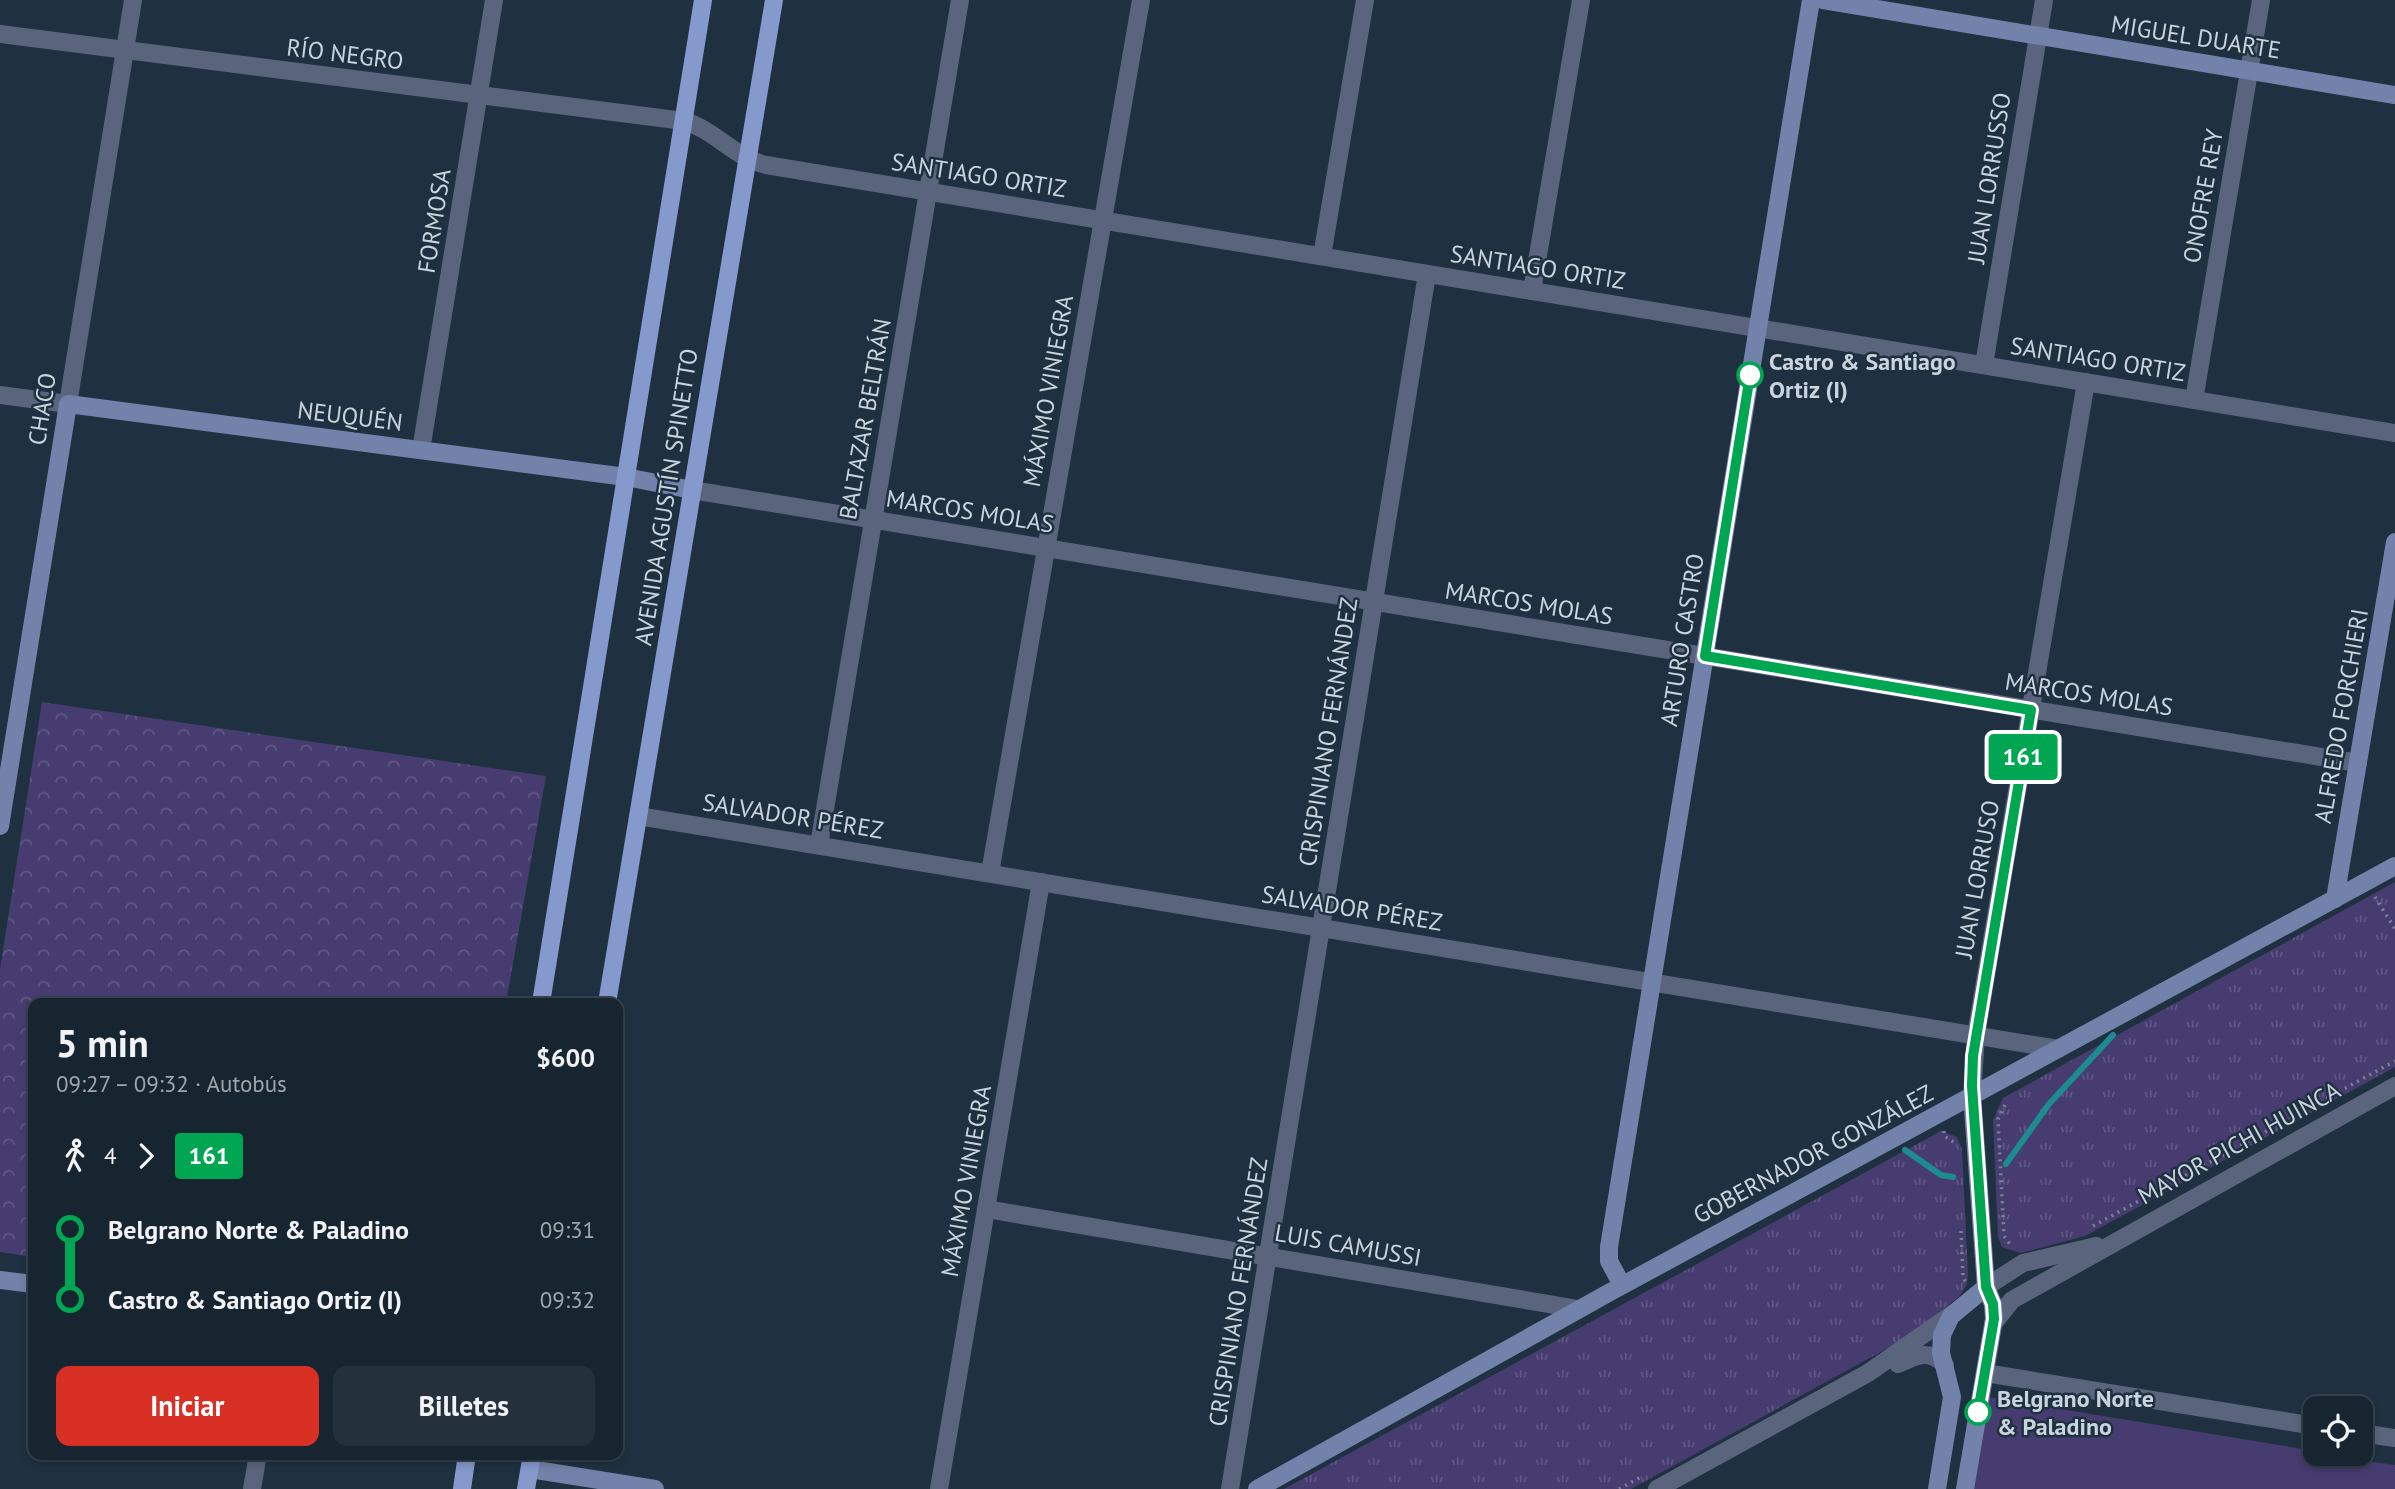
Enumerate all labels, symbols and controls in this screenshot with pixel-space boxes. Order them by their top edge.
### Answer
street label: MIGUEL DUARTE [2109,8,2283,66]
street label: RÍO NEGRO [285,31,405,77]
street label: JUAN LORRUSSO [1960,90,2018,267]
street label: ONOFRE REY [2176,126,2230,265]
street label: SANTIAGO ORTIZ [889,146,1069,204]
street label: FORMOSA [410,167,458,275]
street label: SANTIAGO ORTIZ [1448,238,1628,296]
street label: MÁXIMO VINIEGRA [1016,293,1080,489]
street label: BALTAZAR BELTRÁN [832,316,898,522]
street label: SANTIAGO ORTIZ [2008,330,2188,388]
street label: AVENIDA AGUSTÍN SPINETTO [627,346,705,648]
place label: Castro & Santiago Ortiz (I) [1769,346,1956,405]
marker: Castro & Santiago Ortiz (I) [1737,362,1763,388]
street label: CHACO [21,371,63,447]
street label: NEUQUÉN [296,394,404,438]
street label: MARCOS MOLAS [884,482,1056,540]
street label: ARTURO CASTRO [1653,551,1711,729]
street label: MARCOS MOLAS [1443,574,1615,632]
street label: CRISPINIANO FERNÁNDEZ [1291,595,1365,869]
street label: ALFREDO FORCHIERI [2307,606,2375,826]
street label: MARCOS MOLAS [2003,665,2175,723]
line badge: 161 [1983,734,2063,780]
text: 161 [2003,741,2043,772]
street label: SALVADOR PÉREZ [700,786,886,846]
street label: JUAN LORRUSO [1948,798,2006,961]
street label: SALVADOR PÉREZ [1259,878,1445,938]
text: 5 min [56,1018,149,1067]
text: $600 [536,1041,595,1074]
text: 09:27 – 09:32 · Autobús [56,1069,287,1098]
street label: MAYOR PICHI HUINCA [2132,1075,2346,1211]
street label: GOBERNADOR GONZÁLEZ [1688,1078,1938,1230]
street label: MÁXIMO VINIEGRA [934,1083,998,1279]
icon: walk [56,1137,94,1175]
icon: forward [127,1137,165,1175]
text: 161 [189,1140,229,1171]
text: 4 [104,1141,117,1170]
street label: CRISPINIANO FERNÁNDEZ [1201,1155,1275,1429]
text: Belgrano Norte & Paladino [108,1213,409,1246]
text: 09:31 [540,1215,595,1244]
street label: LUIS CAMUSSI [1272,1217,1424,1273]
text: Castro & Santiago Ortiz (I) [108,1283,402,1316]
text: 09:32 [540,1285,595,1314]
button: Iniciar [56,1366,319,1446]
button: Billetes [333,1366,595,1446]
place label: Belgrano Norte & Paladino [1997,1383,2154,1442]
map controls [2303,1396,2373,1466]
button: locate [2303,1396,2373,1466]
marker: Belgrano Norte & Paladino [1965,1399,1991,1425]

